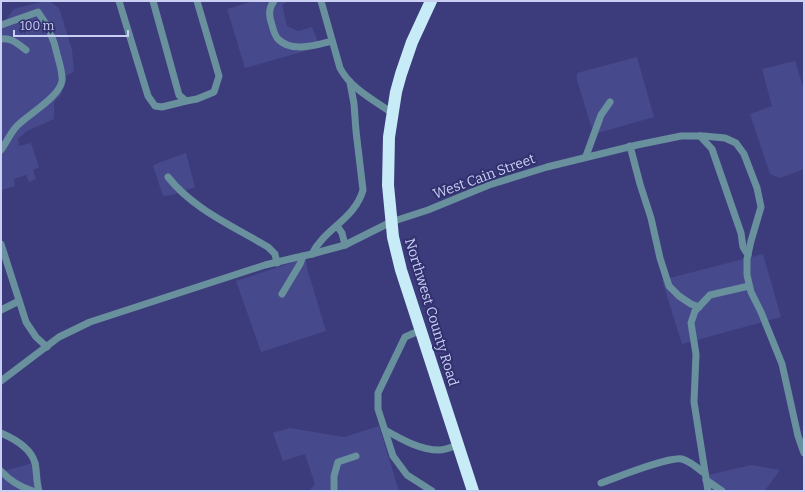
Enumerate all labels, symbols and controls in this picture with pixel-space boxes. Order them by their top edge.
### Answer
scale bar [14,12,128,38]
text: 100 m [20,19,55,33]
street label: West Cain Street [431,150,537,203]
street label: Northwest County Road [401,236,462,388]

